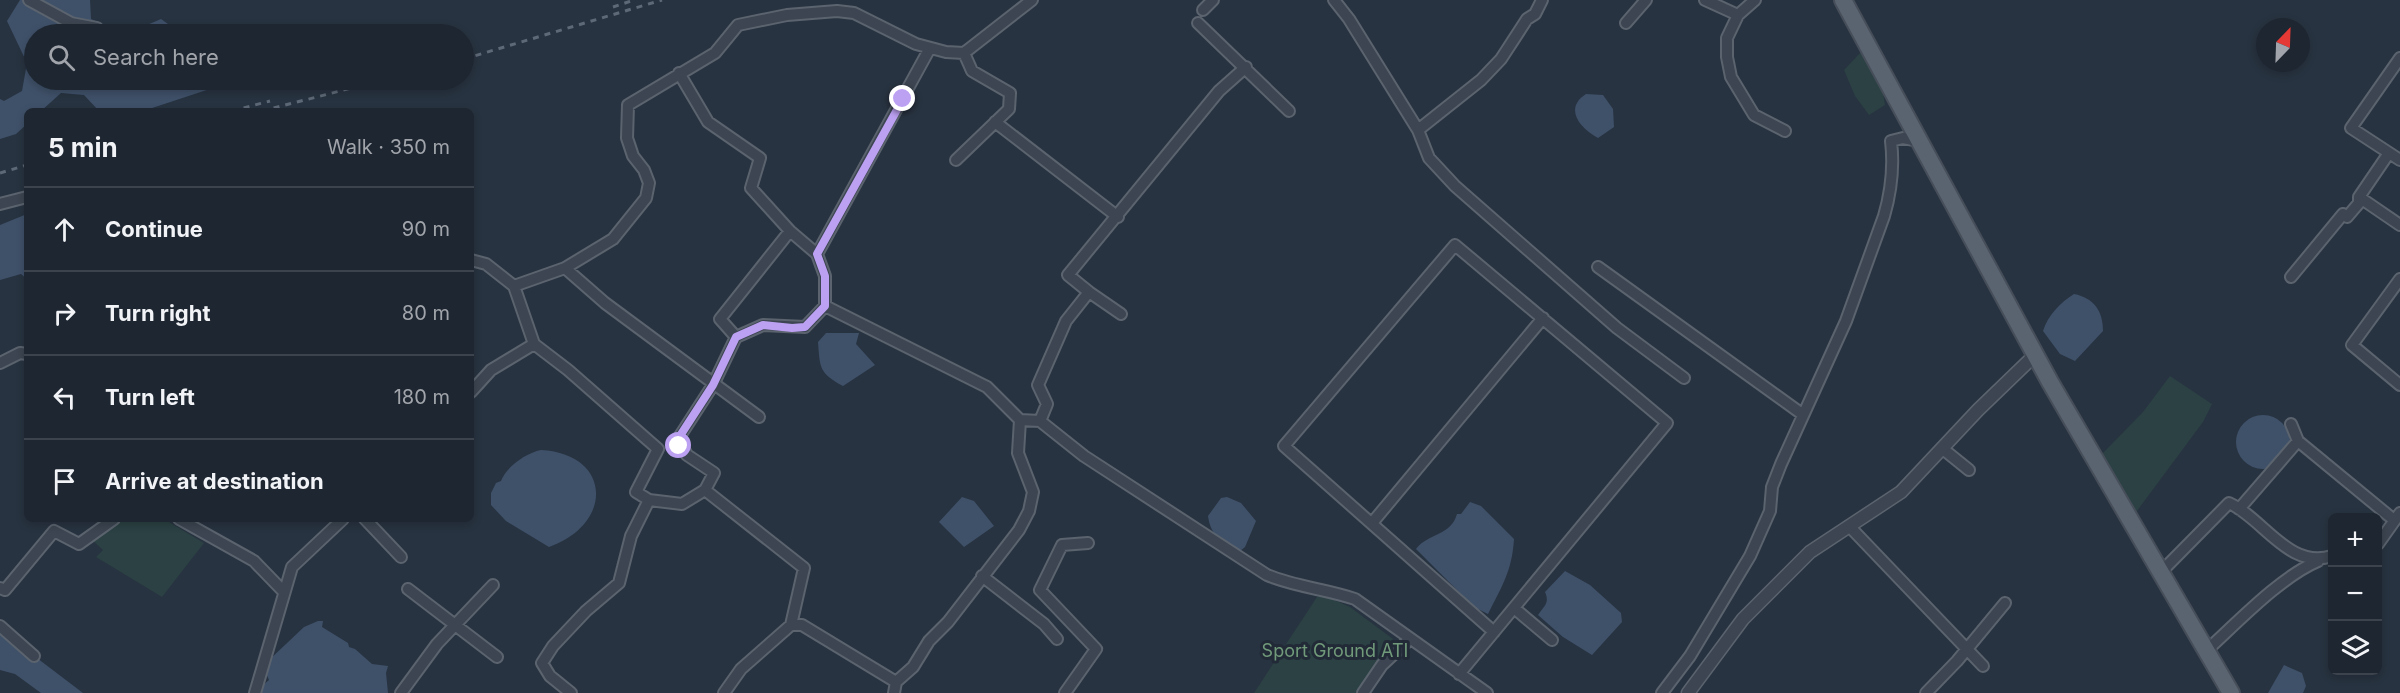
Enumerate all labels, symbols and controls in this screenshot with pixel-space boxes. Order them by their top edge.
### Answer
north arrow [2256,18,2310,72]
search box [24,24,474,90]
icon: search [45,41,78,74]
text: Search here [93,44,219,70]
route end [889,85,915,111]
text: 5 min [48,132,118,163]
text: Walk · 350 m [327,135,450,159]
icon: ahead [48,213,81,246]
text: Continue [105,216,203,242]
text: 90 m [402,217,450,241]
icon: right [48,297,81,330]
text: Turn right [105,300,211,326]
text: 80 m [402,301,450,325]
icon: left [48,381,81,414]
text: Turn left [105,384,195,410]
text: 180 m [394,385,450,409]
route start [665,432,691,458]
icon: arrive [48,465,81,498]
text: Arrive at destination [105,468,324,494]
map controls [2328,513,2382,675]
button: + [2328,513,2382,567]
button: − [2328,567,2382,621]
button: layers [2328,621,2382,675]
park label: Sport Ground ATI [1262,640,1408,661]

